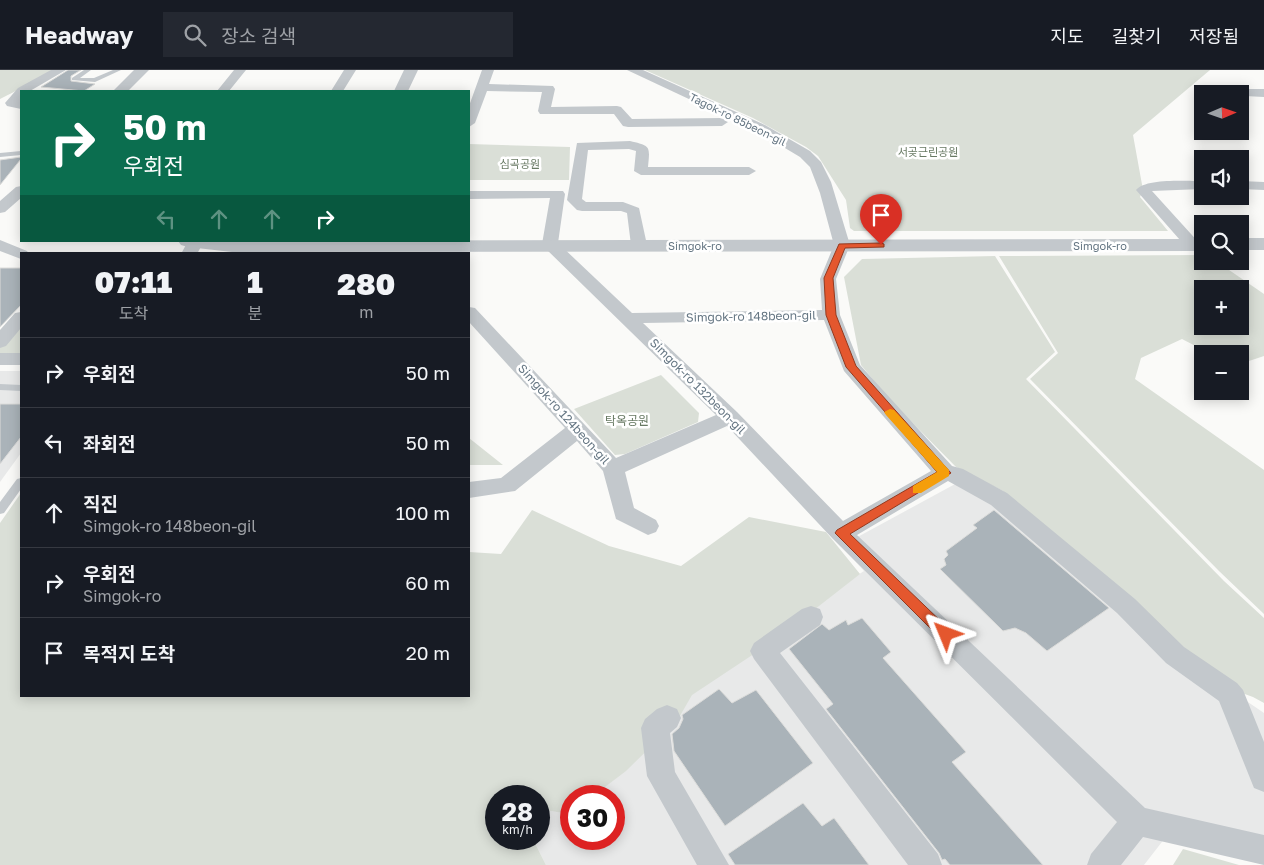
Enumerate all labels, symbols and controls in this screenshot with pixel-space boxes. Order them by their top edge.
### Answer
search box [163,12,513,57]
text: Headway [25,20,133,49]
icon: search [181,21,209,49]
text: 장소 검색 [221,24,296,47]
text: 지도 [1051,25,1084,47]
text: 길찾기 [1112,25,1161,47]
text: 저장됨 [1189,25,1239,47]
north arrow [1194,85,1249,140]
map controls [1194,85,1249,400]
street label: Tagok-ro 85beon-gil [688,90,789,148]
text: 50 m [123,106,206,148]
icon: right [40,110,105,175]
park label: 서곶근린공원 [898,145,958,158]
button: sound [1194,150,1249,205]
text: 우회전 [123,152,184,179]
park label: 심곡공원 [500,157,540,170]
pin [860,194,902,245]
icon: arrive [867,201,895,229]
icon: left [152,205,180,233]
icon: ahead [205,205,233,233]
icon: ahead [258,205,286,233]
icon: right [311,205,339,233]
button: search [1194,215,1249,270]
street label: Simgok-ro [668,239,722,252]
street label: Simgok-ro [1073,239,1127,252]
text: 07:11 [95,264,172,300]
text: 1 [247,264,263,300]
text: 280 [337,266,395,302]
button: + [1194,280,1249,335]
text: m [359,302,373,322]
text: 도착 [119,303,148,323]
text: 분 [247,303,262,323]
street label: Simgok-ro 148beon-gil [686,307,816,325]
street label: Simgok-ro 132beon-gil [647,335,749,437]
button: − [1194,345,1249,400]
icon: right [40,359,68,387]
text: 50 m [406,361,450,384]
street label: Simgok-ro 124beon-gil [515,361,613,467]
text: 우회전 [83,362,135,385]
park label: 탁옥공원 [605,413,649,428]
icon: left [40,429,68,457]
text: 50 m [406,431,450,454]
text: 좌회전 [83,432,135,455]
text: 직진 [83,492,118,515]
icon: ahead [40,499,68,527]
text: 100 m [396,501,450,524]
text: Simgok-ro 148beon-gil [83,516,256,536]
text: 우회전 [83,562,135,585]
icon: right [40,569,68,597]
text: 60 m [405,571,450,594]
text: Simgok-ro [83,586,161,606]
position arrow [919,607,971,659]
icon: arrive [40,639,68,667]
text: 20 m [406,641,450,664]
text: 목적지 도착 [83,642,175,665]
speed limit sign: 30 [560,785,625,850]
text: 28 [502,796,533,827]
text: km/h [502,822,533,837]

